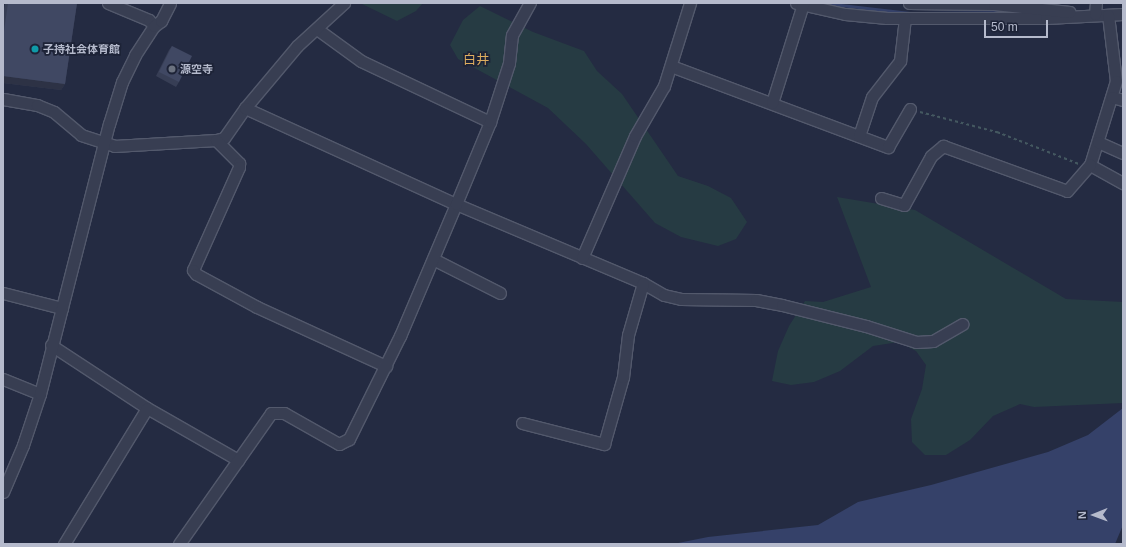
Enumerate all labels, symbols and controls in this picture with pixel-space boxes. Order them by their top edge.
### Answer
scale bar [986,12,1050,38]
text: 50 m [991,20,1018,34]
place label: 子持社会体育館 [43,42,120,56]
marker: 子持社会体育館 [30,44,40,54]
district label: 白井 [463,52,489,68]
place label: 源空寺 [180,62,213,76]
marker: 源空寺 [167,64,177,74]
north arrow [1074,495,1114,535]
text: N [1076,511,1088,519]

